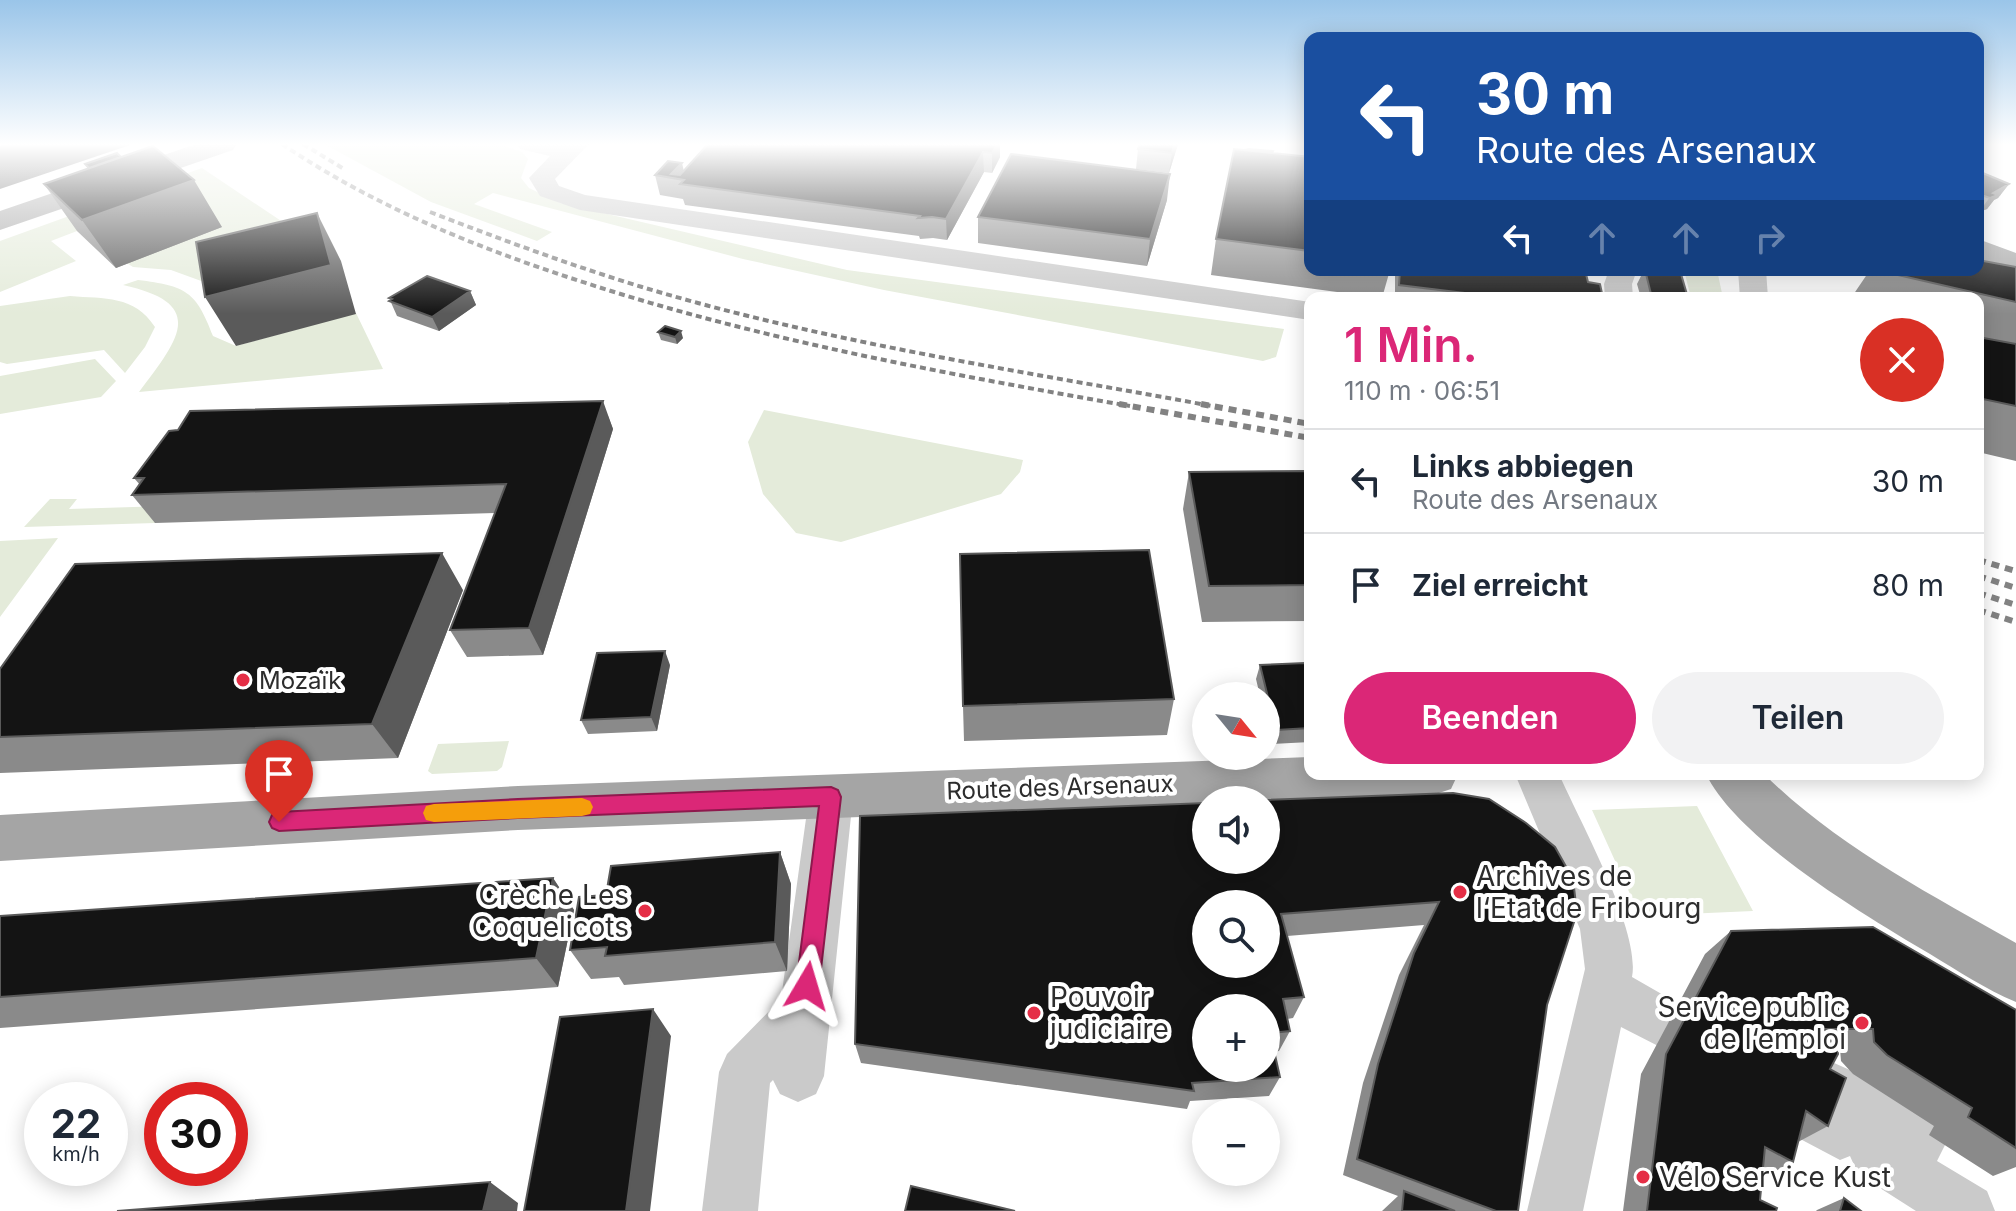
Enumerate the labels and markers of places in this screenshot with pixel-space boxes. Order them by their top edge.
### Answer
place label: Mozaïk [259,666,341,695]
marker: Mozaïk [234,671,252,689]
pin [245,740,313,822]
place label: Archives de l‘Etat de Fribourg [1476,859,1702,925]
place label: Crèche Les Coquelicots [472,878,629,944]
marker: Archives de l‘Etat de Fribourg [1451,883,1469,901]
marker: Crèche Les Coquelicots [636,902,654,920]
place label: Pouvoir judiciaire [1049,980,1169,1046]
place label: Service public de l‘emploi [1658,990,1846,1056]
marker: Pouvoir judiciaire [1025,1004,1043,1022]
marker: Service public de l‘emploi [1853,1014,1871,1032]
place label: Vélo Service Kust [1659,1160,1891,1194]
marker: Vélo Service Kust [1634,1168,1652,1186]

